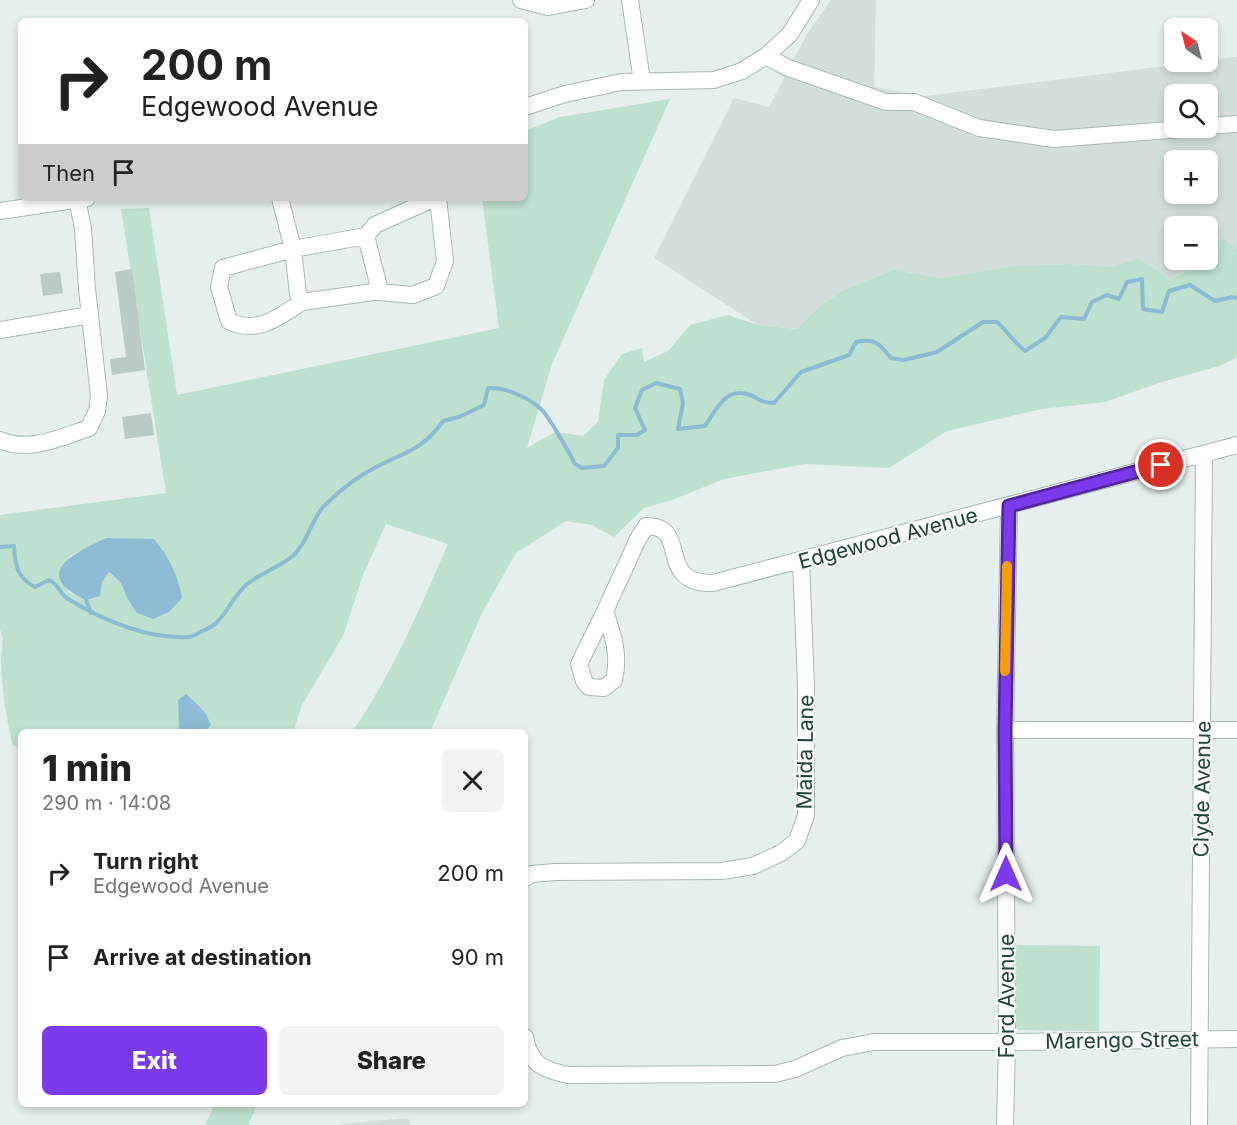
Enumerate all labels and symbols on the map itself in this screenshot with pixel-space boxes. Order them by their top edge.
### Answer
north arrow [1164,18,1218,72]
pin [1135,439,1186,490]
street label: Edgewood Avenue [796,502,980,574]
street label: Maida Lane [792,694,818,810]
street label: Clyde Avenue [1188,720,1216,858]
position arrow [974,842,1038,906]
street label: Ford Avenue [994,934,1019,1058]
street label: Marengo Street [1045,1026,1199,1054]

